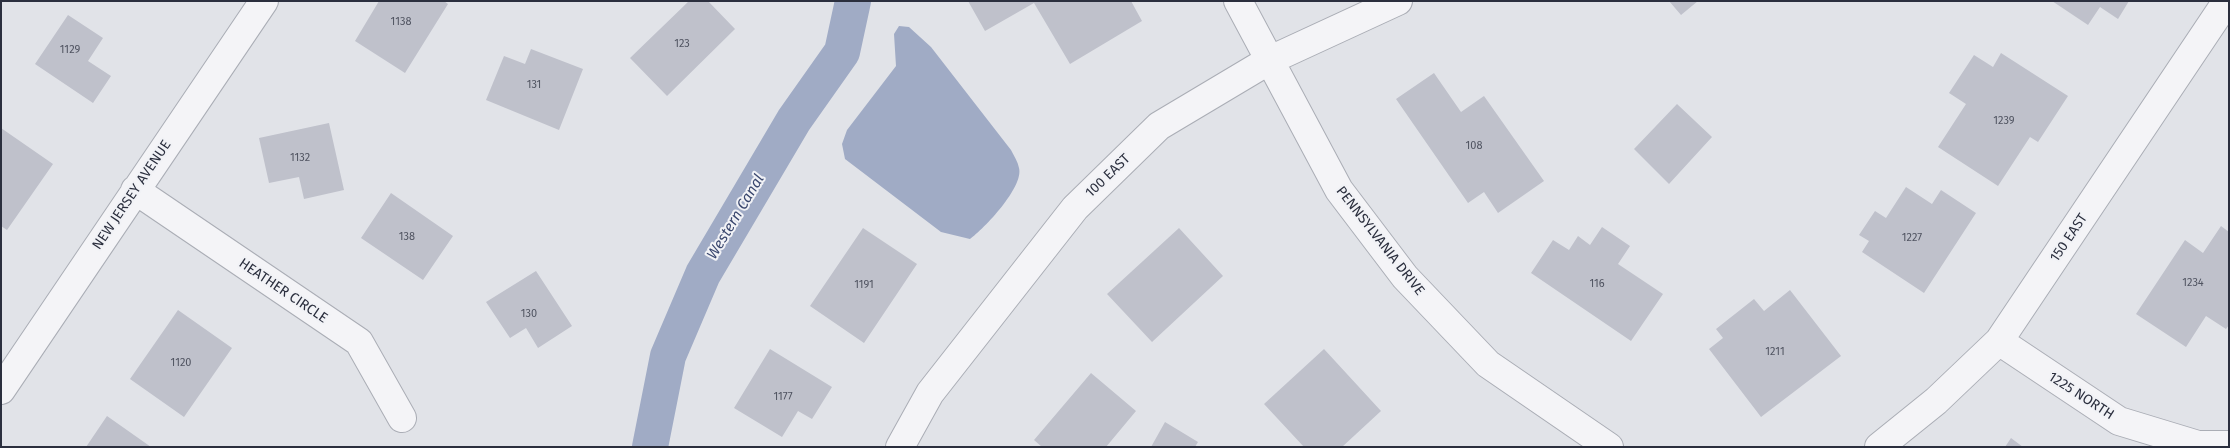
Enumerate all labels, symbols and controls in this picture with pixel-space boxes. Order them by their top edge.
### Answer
house number: 1138 [391,15,411,29]
house number: 123 [674,37,690,51]
house number: 1129 [60,43,80,57]
house number: 131 [527,78,541,92]
house number: 1239 [1993,114,2015,128]
street label: NEW JERSEY AVENUE [89,137,175,253]
house number: 108 [1466,139,1482,153]
house number: 1132 [290,151,310,165]
street label: 100 EAST [1082,151,1134,201]
water label: Western Canal [704,171,768,263]
street label: PENNSYLVANIA DRIVE [1332,183,1428,299]
street label: 150 EAST [2047,211,2091,265]
house number: 138 [399,230,415,244]
house number: 1227 [1902,231,1922,245]
street label: HEATHER CIRCLE [235,255,331,327]
house number: 1234 [2182,276,2204,290]
house number: 116 [1589,277,1605,291]
house number: 1191 [854,278,874,292]
house number: 130 [521,307,537,321]
house number: 1211 [1765,345,1785,359]
house number: 1120 [171,356,191,370]
street label: 1225 NORTH [2045,369,2117,423]
house number: 1177 [773,390,793,404]

